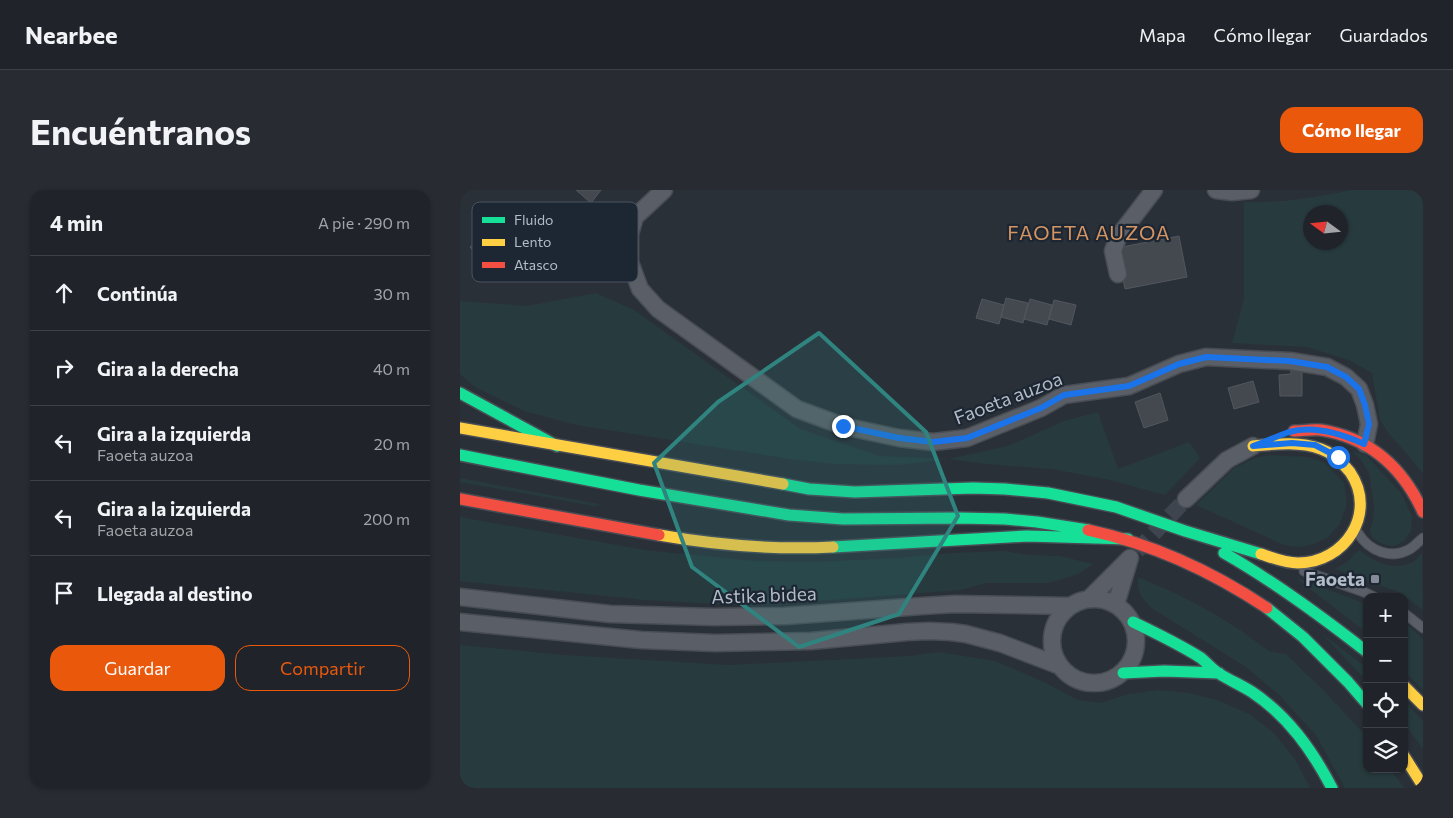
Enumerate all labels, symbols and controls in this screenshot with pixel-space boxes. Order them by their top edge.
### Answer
text: Nearbee [25,20,118,49]
text: Mapa [1139,24,1186,46]
text: Cómo llegar [1214,24,1311,46]
text: Guardados [1339,24,1428,46]
button: Cómo llegar [1280,107,1423,153]
text: Encuéntranos [30,109,251,152]
legend [472,202,638,282]
north arrow [1303,205,1348,250]
text: 4 min [50,210,103,235]
text: Fluido [514,211,553,228]
text: A pie · 290 m [318,213,410,232]
district label: FAOETA AUZOA [1007,220,1171,244]
text: Lento [514,233,551,250]
text: Atasco [514,256,558,273]
icon: ahead [50,279,78,307]
text: Continúa [97,282,178,305]
text: 30 m [373,284,410,303]
icon: right [50,354,78,382]
text: Gira a la derecha [97,357,239,380]
text: 40 m [373,359,410,378]
street label: Faoeta auzoa [950,366,1065,429]
route end [832,415,855,438]
text: Gira a la izquierda [97,422,251,445]
icon: left [50,429,78,457]
text: 20 m [374,434,410,453]
text: Faoeta auzoa [97,445,193,464]
route start [1327,446,1350,469]
text: Gira a la izquierda [97,497,251,520]
icon: left [50,504,78,532]
text: 200 m [363,509,410,528]
text: Faoeta auzoa [97,520,193,539]
place label: Faoeta [1305,567,1365,590]
marker: Faoeta [1369,573,1381,585]
icon: arrive [50,579,78,607]
street label: Astika bidea [711,581,817,608]
text: Llegada al destino [97,582,253,605]
map controls [1363,593,1408,773]
button: + [1363,593,1408,638]
button: − [1363,638,1408,683]
button: Guardar [50,645,225,691]
button: Compartir [235,645,410,691]
button: locate [1363,683,1408,728]
button: layers [1363,728,1408,773]

